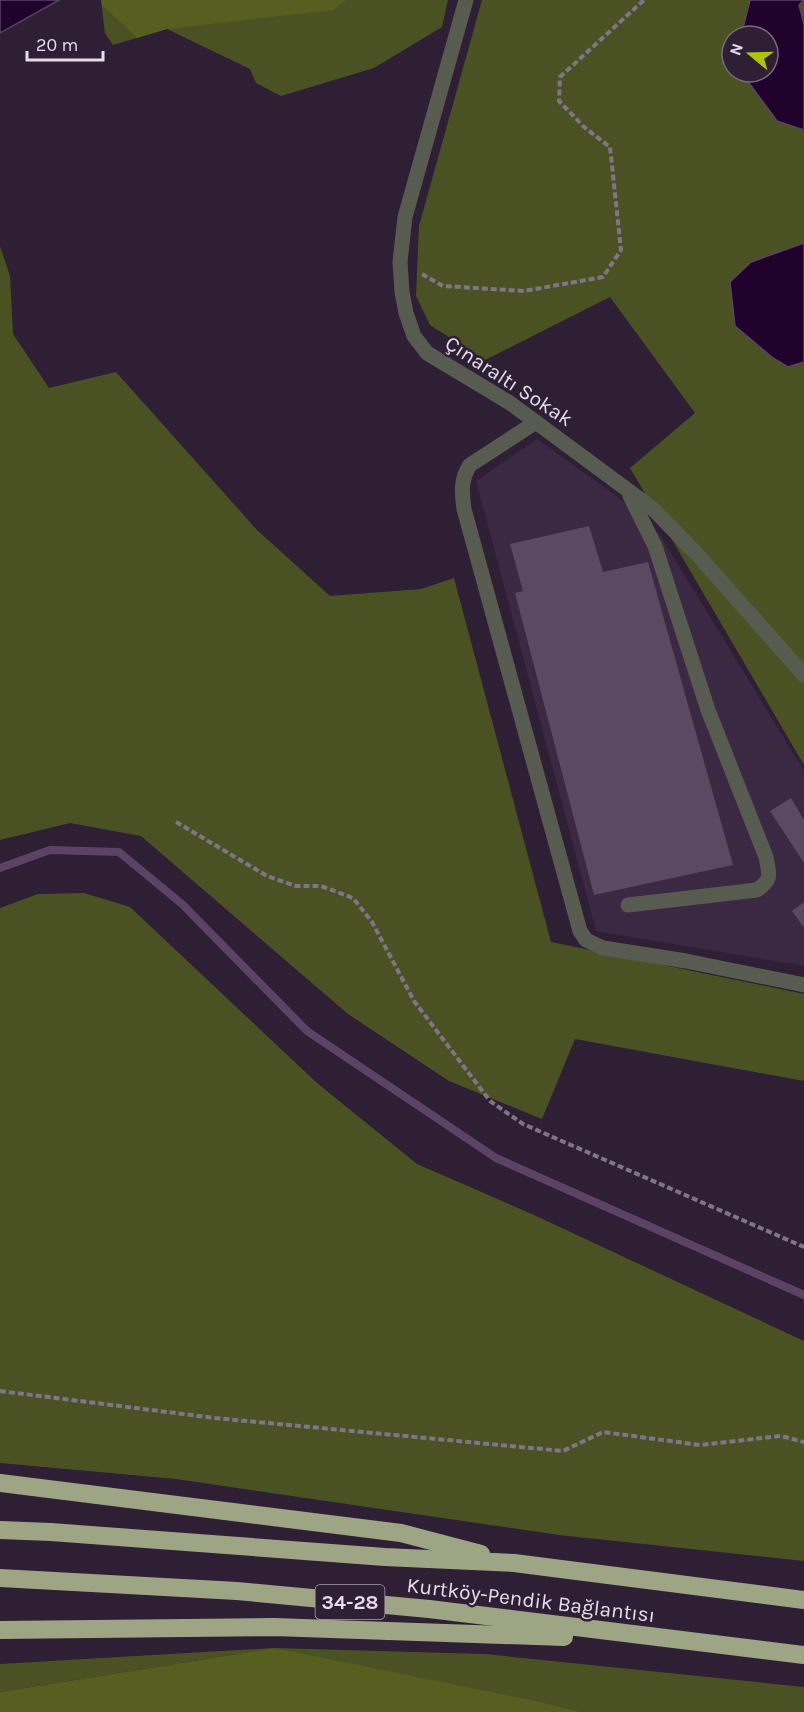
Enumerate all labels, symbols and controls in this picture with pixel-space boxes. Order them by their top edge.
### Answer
scale bar [27,24,104,62]
north arrow [720,24,780,84]
text: 20 m [36,34,78,56]
text: N [725,41,747,58]
street label: Çınaraltı Sokak [441,331,577,431]
street label: Kurtköy-Pendik Bağlantısı [405,1573,657,1627]
road number: 34-28 [316,1585,385,1619]

